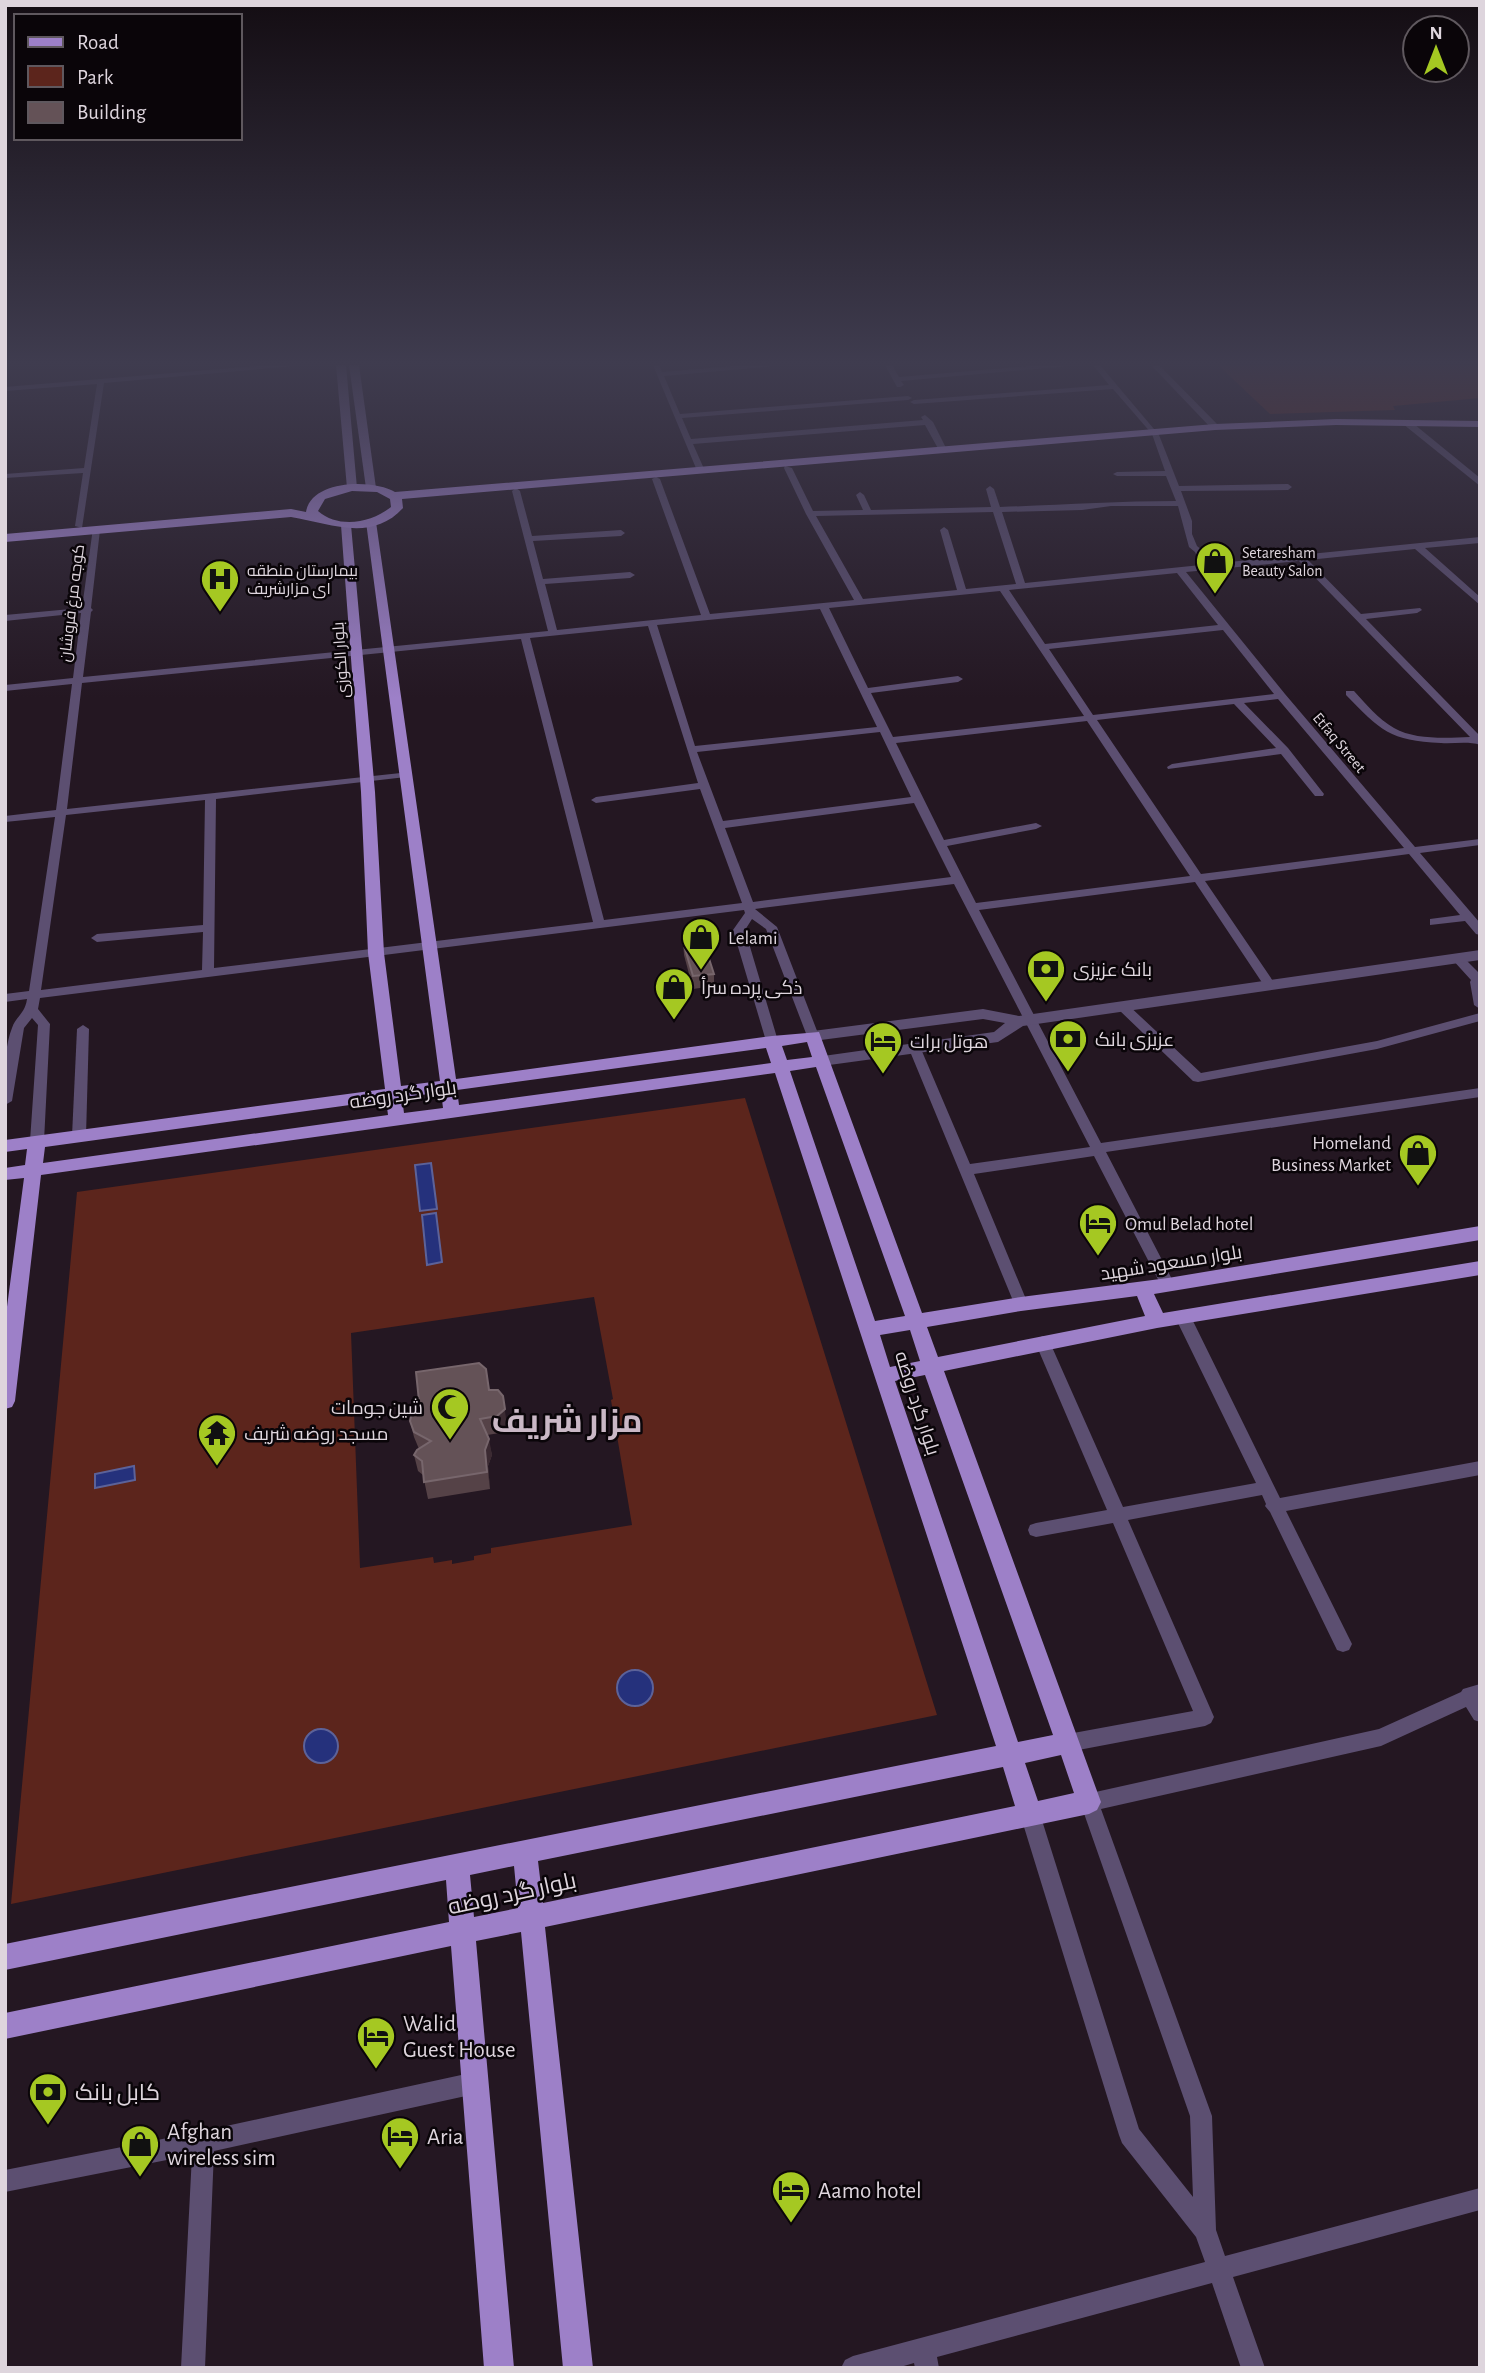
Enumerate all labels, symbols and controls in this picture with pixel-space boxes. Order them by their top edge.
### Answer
legend [14,14,242,140]
north arrow [1401,14,1471,84]
text: N [1429,24,1443,43]
text: Road [77,32,119,53]
text: Park [77,67,114,88]
text: Building [77,102,147,123]
shop icon: Setaresham Beauty Salon [1194,540,1236,595]
street label: كوجه مرغ فروشان [56,543,90,663]
place label: Setaresham Beauty Salon [1242,545,1322,580]
hospital icon: بیمارستان منطقه ای مزارشریف [199,558,241,613]
place label: بیمارستان منطقه ای مزارشریف [247,563,358,599]
street label: بلوار الکوزی [330,621,354,699]
street label: Etfaq Street [1310,710,1369,776]
shop icon: Lelami [680,916,722,971]
place label: Lelami [728,929,777,948]
bank icon: بانک عزیزی [1025,948,1067,1003]
place label: بانک عزیزی [1073,961,1152,981]
shop icon: ذکی پرده سرأ [653,966,695,1021]
place label: ذکی پرده سرأ [701,976,802,1000]
bank icon: عزیزی بانک [1047,1018,1089,1073]
hotel icon: هوتل برات [862,1020,904,1075]
place label: عزیزی بانک [1095,1031,1174,1051]
place label: هوتل برات [910,1033,989,1053]
street label: بلوار گرد روضه [348,1078,458,1113]
shop icon: Homeland Business Market [1397,1132,1439,1187]
place label: Homeland Business Market [1271,1134,1391,1175]
hotel icon: Omul Belad hotel [1077,1202,1119,1257]
place label: Omul Belad hotel [1125,1215,1253,1234]
street label: بلوار مسعود شهید [1099,1242,1244,1285]
street label: بلوار گرد روضه [890,1349,943,1458]
mosque icon: شین جومات [429,1386,471,1441]
place label: شین جومات [331,1398,423,1419]
district label: مزار شريف [492,1404,642,1440]
temple icon: مسجد روضه شریف [196,1412,238,1467]
place label: مسجد روضه شریف [244,1424,389,1445]
street label: بلوار گرد روضه [446,1870,579,1919]
place label: Walid Guest House [403,2013,516,2062]
hotel icon: Walid Guest House [355,2015,397,2070]
bank icon: کابل بانک [27,2071,69,2126]
place label: کابل بانک [75,2082,160,2106]
hotel icon: Aria [379,2115,421,2170]
place label: Afghan wireless sim [167,2121,276,2170]
shop icon: Afghan wireless sim [119,2123,161,2178]
place label: Aria [427,2126,464,2149]
hotel icon: Aamo hotel [770,2169,812,2224]
place label: Aamo hotel [818,2180,922,2203]

